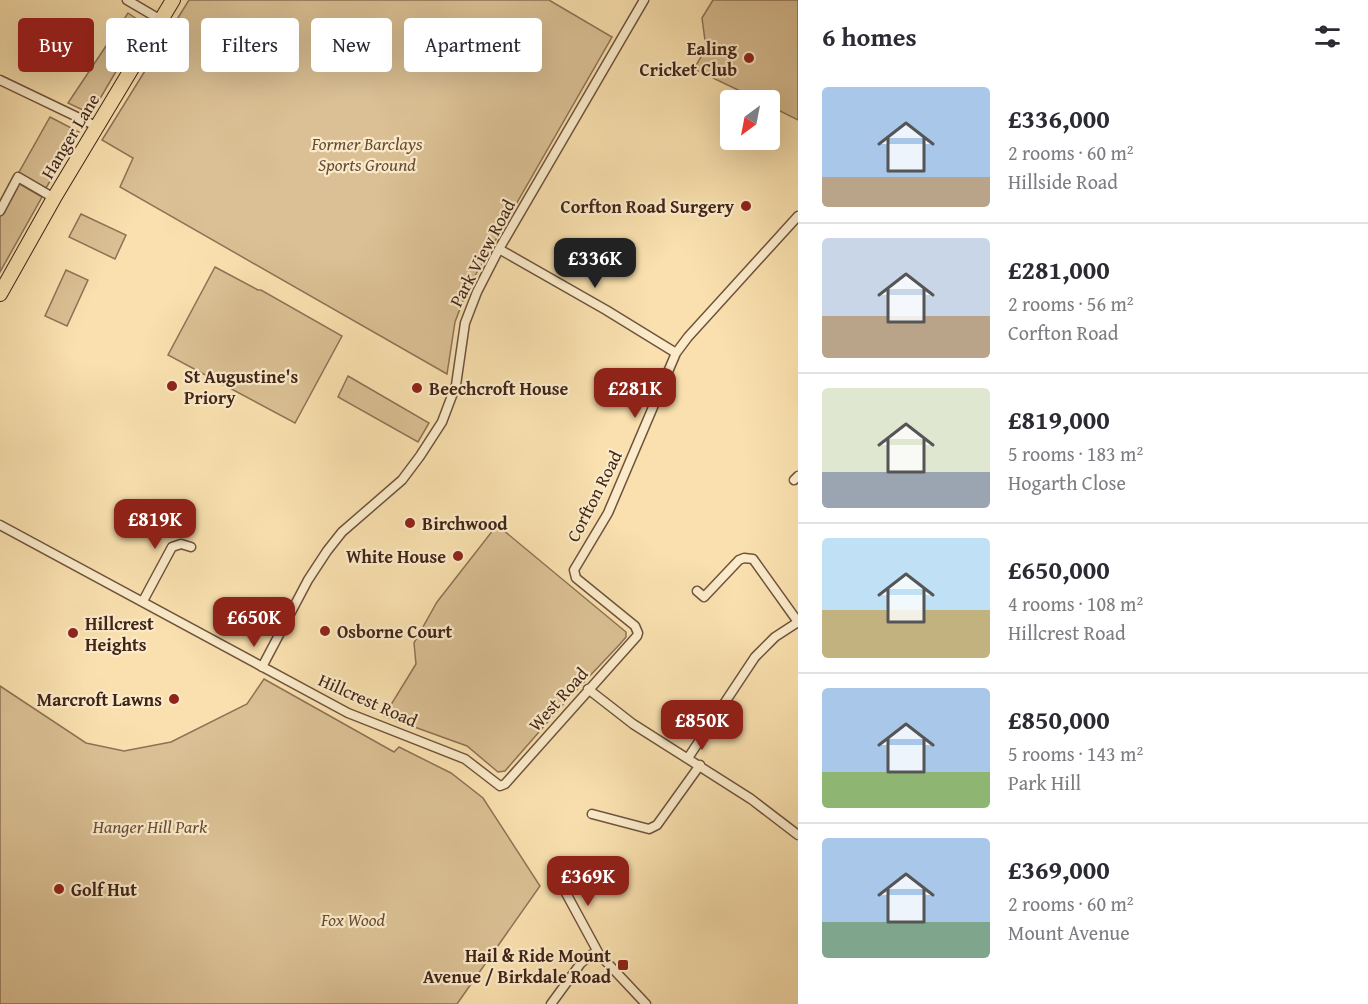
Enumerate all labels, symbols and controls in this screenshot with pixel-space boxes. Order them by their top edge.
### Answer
text: 6 homes [822,17,917,56]
chip: Buy [18,18,94,72]
chip: Rent [106,18,189,72]
chip: Filters [201,18,299,72]
chip: New [311,18,392,72]
chip: Apartment [404,18,542,72]
icon: filters [1311,20,1344,53]
place label: Ealing Cricket Club [640,35,738,83]
marker: Ealing Cricket Club [742,51,756,65]
street label: Hanger Lane [34,88,106,184]
north arrow [720,90,780,150]
map controls [720,90,780,150]
text: £336,000 [1008,99,1110,138]
icon: home [870,111,942,183]
park label: Former Barclays Sports Ground [310,130,423,178]
text: 2 rooms · 60 m² [1008,138,1134,167]
text: Hillside Road [1008,167,1118,196]
place label: Corfton Road Surgery [561,193,735,220]
street label: Park View Road [442,194,522,312]
marker: Corfton Road Surgery [739,199,753,213]
pin: £336K [553,238,637,289]
text: £336K [568,243,622,272]
text: £281,000 [1008,250,1110,289]
icon: home [870,262,942,334]
text: 2 rooms · 56 m² [1008,289,1134,318]
text: Corfton Road [1008,318,1118,347]
place label: St Augustine's Priory [184,363,298,411]
pin: £281K [593,368,677,419]
text: £281K [608,373,662,402]
place label: Beechcroft House [429,375,569,402]
marker: St Augustine's Priory [165,379,179,393]
marker: Beechcroft House [410,381,424,395]
text: £819,000 [1008,400,1110,439]
icon: home [870,412,942,484]
text: 5 rooms · 183 m² [1008,439,1143,468]
street label: Corfton Road [559,445,629,546]
text: Hogarth Close [1008,468,1126,497]
pin: £819K [113,499,197,550]
text: £819K [128,504,182,533]
place label: Birchwood [422,510,508,537]
marker: Birchwood [403,516,417,530]
place label: White House [346,543,446,570]
marker: White House [451,549,465,563]
text: £650,000 [1008,550,1110,589]
icon: home [870,562,942,634]
text: 4 rooms · 108 m² [1008,589,1143,618]
pin: £650K [212,597,296,648]
text: £650K [227,602,281,631]
place label: Hillcrest Heights [85,610,154,658]
place label: Osborne Court [337,618,453,645]
text: Hillcrest Road [1008,618,1126,647]
marker: Osborne Court [318,624,332,638]
marker: Hillcrest Heights [66,626,80,640]
street label: West Road [522,661,594,737]
street label: Hillcrest Road [314,666,422,734]
place label: Marcroft Lawns [37,686,162,713]
marker: Marcroft Lawns [167,692,181,706]
pin: £850K [660,700,744,751]
text: £850,000 [1008,700,1110,739]
text: £850K [675,705,729,734]
icon: home [870,712,942,784]
text: 5 rooms · 143 m² [1008,739,1143,768]
text: Park Hill [1008,768,1081,797]
park label: Hanger Hill Park [92,813,208,840]
text: £369,000 [1008,850,1110,889]
pin: £369K [546,856,630,907]
text: £369K [561,861,615,890]
icon: home [870,862,942,934]
place label: Golf Hut [71,876,137,903]
marker: Golf Hut [52,882,66,896]
text: 2 rooms · 60 m² [1008,889,1134,918]
park label: Fox Wood [320,906,385,933]
text: Mount Avenue [1008,918,1130,947]
place label: Hail & Ride Mount Avenue / Birkdale Road [423,942,612,990]
marker: Hail & Ride Mount Avenue / Birkdale Road [616,958,630,972]

